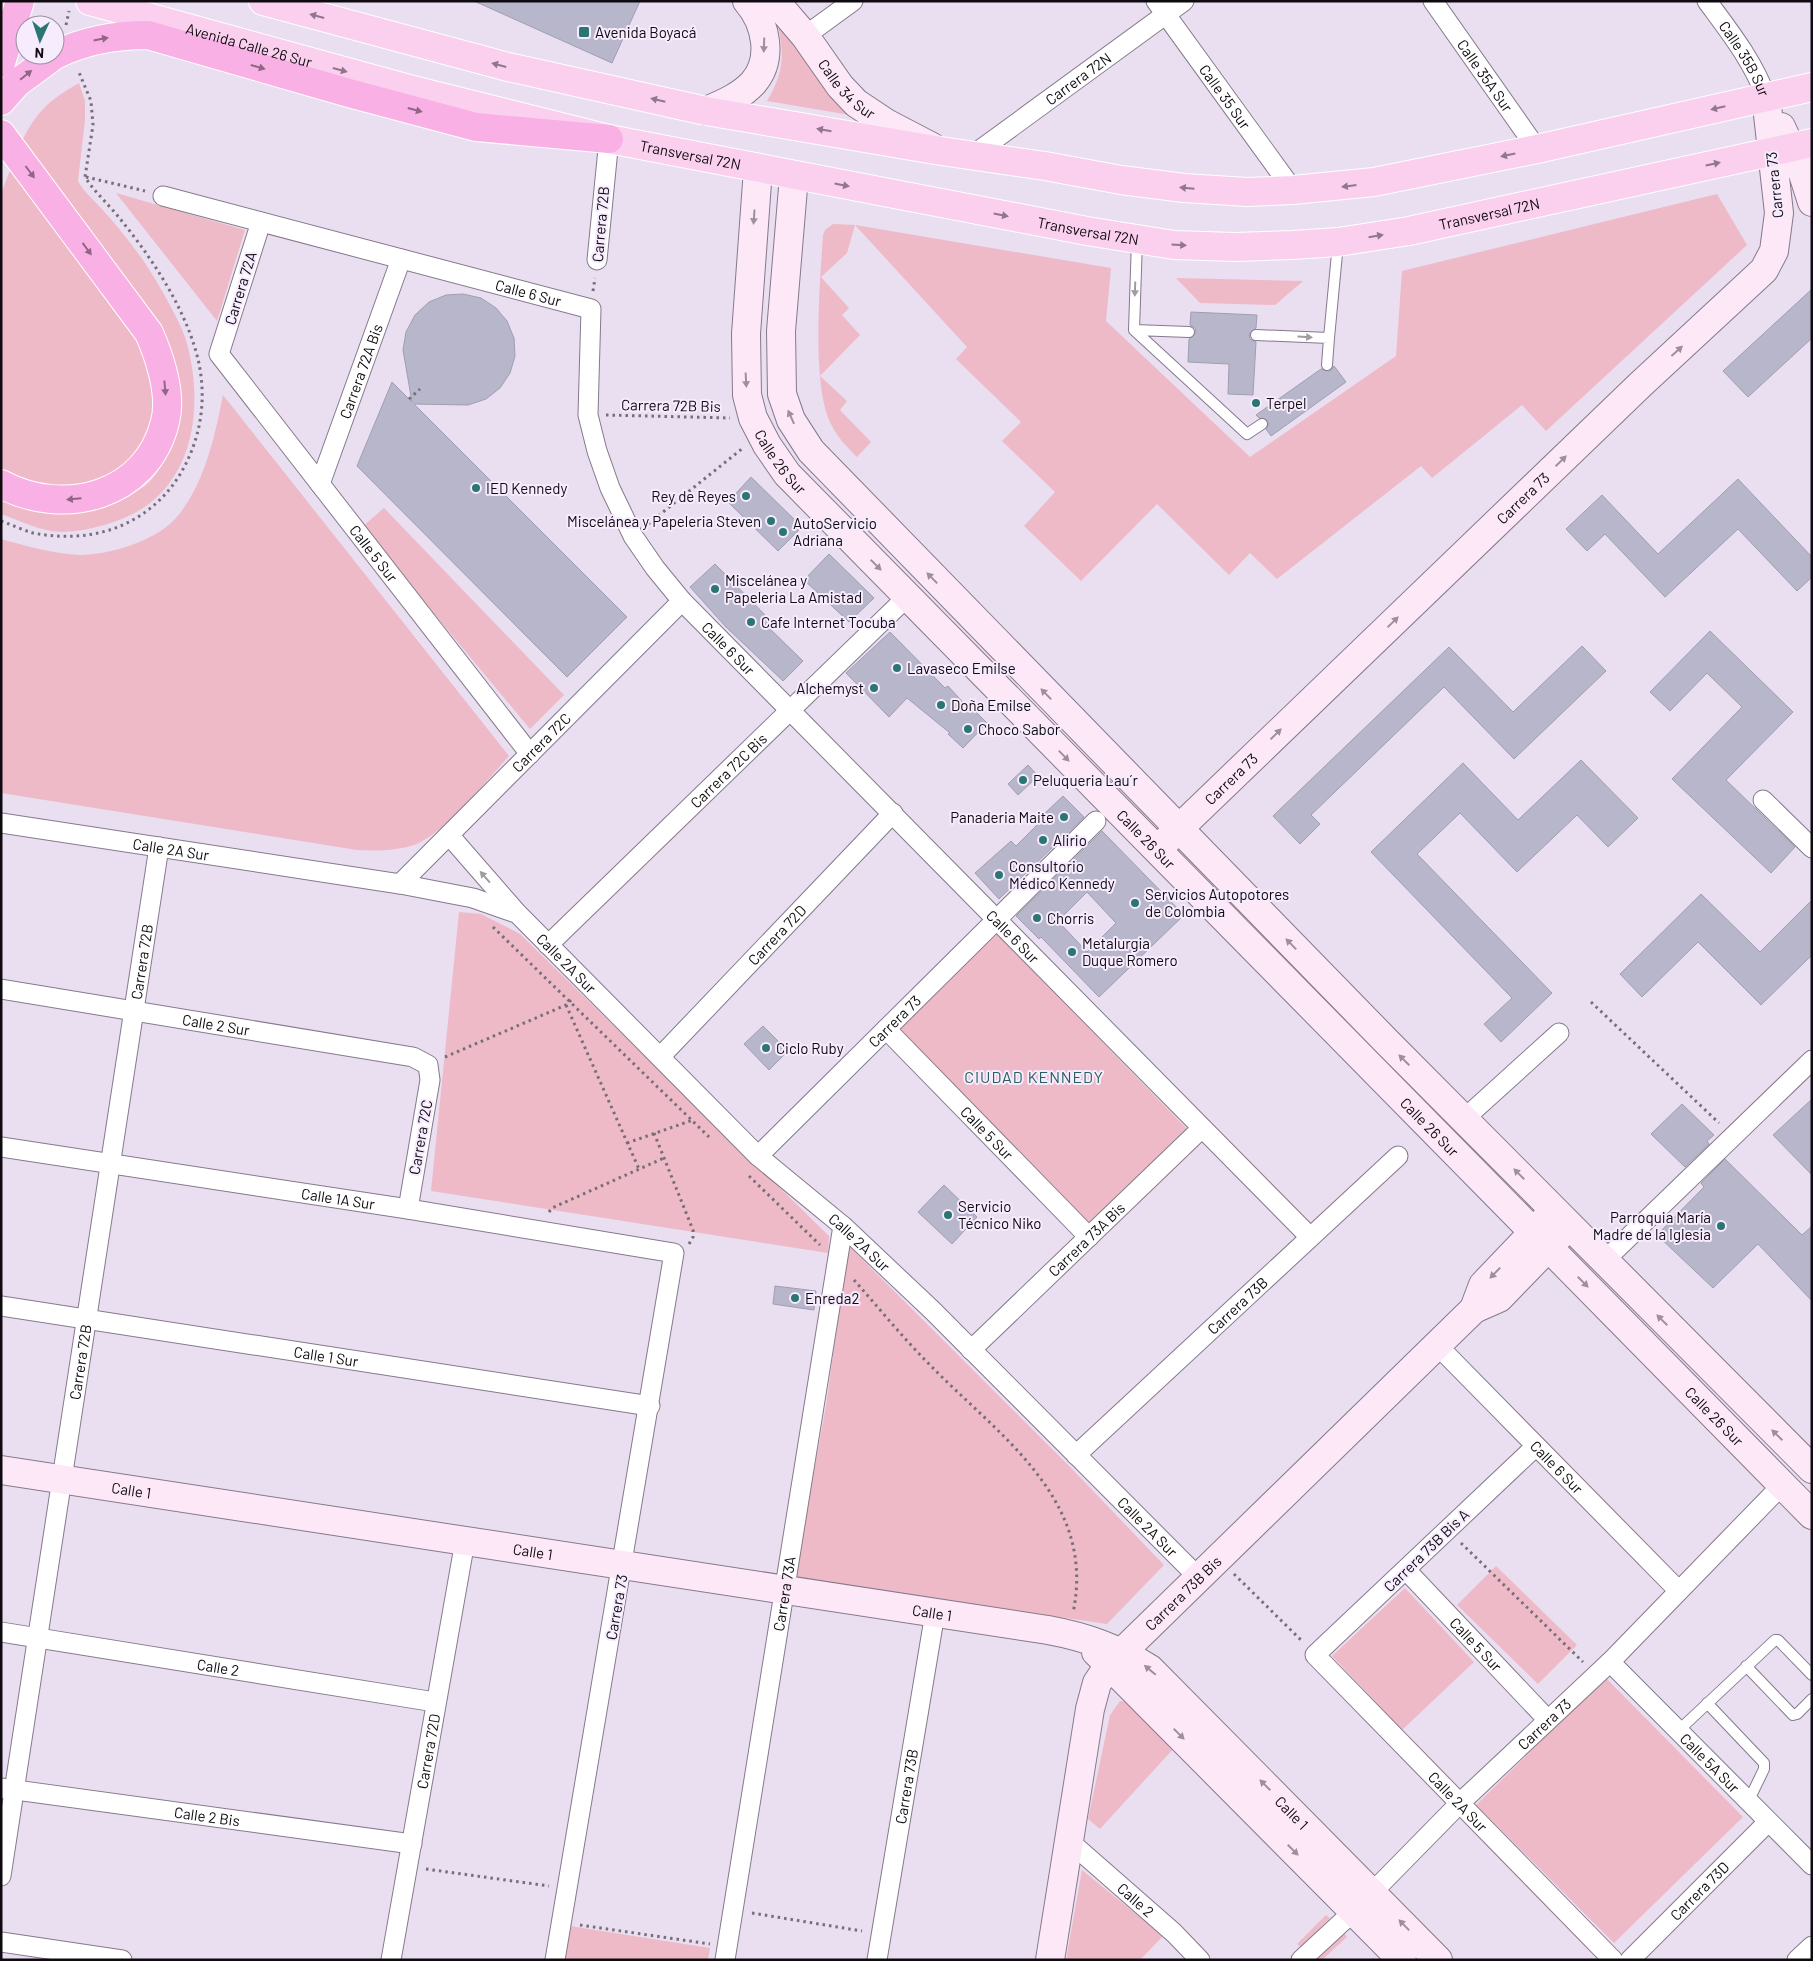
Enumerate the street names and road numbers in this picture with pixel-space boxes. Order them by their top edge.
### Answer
street label: Calle 35B Sur [1716,17,1774,99]
street label: Avenida Calle 26 Sur [184,19,315,71]
street label: Calle 35A Sur [1454,36,1517,116]
street label: Carrera 72N [1042,48,1114,108]
street label: Calle 34 Sur [815,55,879,123]
street label: Calle 35 Sur [1196,61,1255,133]
street label: Transversal 72N [638,136,743,173]
street label: Carrera 73 [1762,151,1786,219]
street label: Carrera 72B [588,185,612,263]
street label: Transversal 72N [1437,194,1541,233]
street label: Transversal 72N [1036,213,1140,248]
street label: Carrera 72A [220,249,260,327]
street label: Calle 6 Sur [493,275,564,310]
street label: Carrera 72A Bis [335,321,386,421]
street label: Carrera 72B Bis [621,395,721,415]
street label: Calle 26 Sur [751,426,811,498]
street label: Carrera 73 [1493,468,1553,527]
street label: Calle 5 Sur [346,521,402,586]
street label: Calle 6 Sur [698,618,759,679]
street label: Carrera 72C [508,709,574,776]
street label: Carrera 72C Bis [686,729,770,811]
street label: Carrera 73 [1201,749,1261,808]
street label: Calle 26 Sur [1113,806,1180,873]
street label: Calle 2A Sur [132,834,211,864]
street label: Carrera 72D [744,901,810,969]
street label: Calle 6 Sur [983,906,1044,967]
street label: Carrera 72B [127,923,156,1001]
street label: Calle 2A Sur [533,929,601,997]
street label: Carrera 73 [864,991,924,1051]
street label: Calle 2 Sur [181,1010,252,1039]
street label: Calle 26 Sur [1397,1094,1463,1160]
street label: Carrera 72C [405,1098,435,1176]
street label: Calle 5 Sur [957,1102,1018,1164]
street label: Calle 1A Sur [300,1184,377,1213]
street label: Carrera 73A Bis [1044,1198,1128,1280]
street label: Calle 2A Sur [825,1209,894,1275]
street label: Carrera 73B [1203,1273,1271,1338]
street label: Carrera 72B [65,1323,95,1401]
street label: Calle 1 Sur [293,1342,360,1370]
street label: Calle 26 Sur [1682,1383,1748,1450]
street label: Calle 6 Sur [1527,1436,1587,1498]
street label: Calle 1 [110,1478,153,1502]
street label: Calle 2A Sur [1114,1493,1182,1561]
street label: Carrera 73B Bis A [1380,1505,1472,1595]
street label: Calle 1 [512,1539,554,1563]
street label: Carrera 73B Bis [1141,1552,1225,1634]
street label: Carrera 73A [769,1555,799,1632]
street label: Carrera 73 [601,1573,631,1641]
street label: Calle 1 [911,1600,953,1624]
street label: Calle 5 Sur [1446,1613,1506,1675]
street label: Calle 2 [196,1655,241,1679]
street label: Carrera 73 [1514,1695,1575,1753]
street label: Carrera 72D [412,1712,443,1790]
street label: Calle 5A Sur [1677,1729,1744,1797]
street label: Carrera 73B [891,1747,921,1825]
street label: Calle 2A Sur [1425,1768,1492,1836]
street label: Calle 1 [1272,1792,1312,1833]
street label: Calle 2 Bis [173,1803,241,1829]
street label: Carrera 73D [1666,1858,1732,1924]
street label: Calle 2 [1114,1879,1158,1920]

